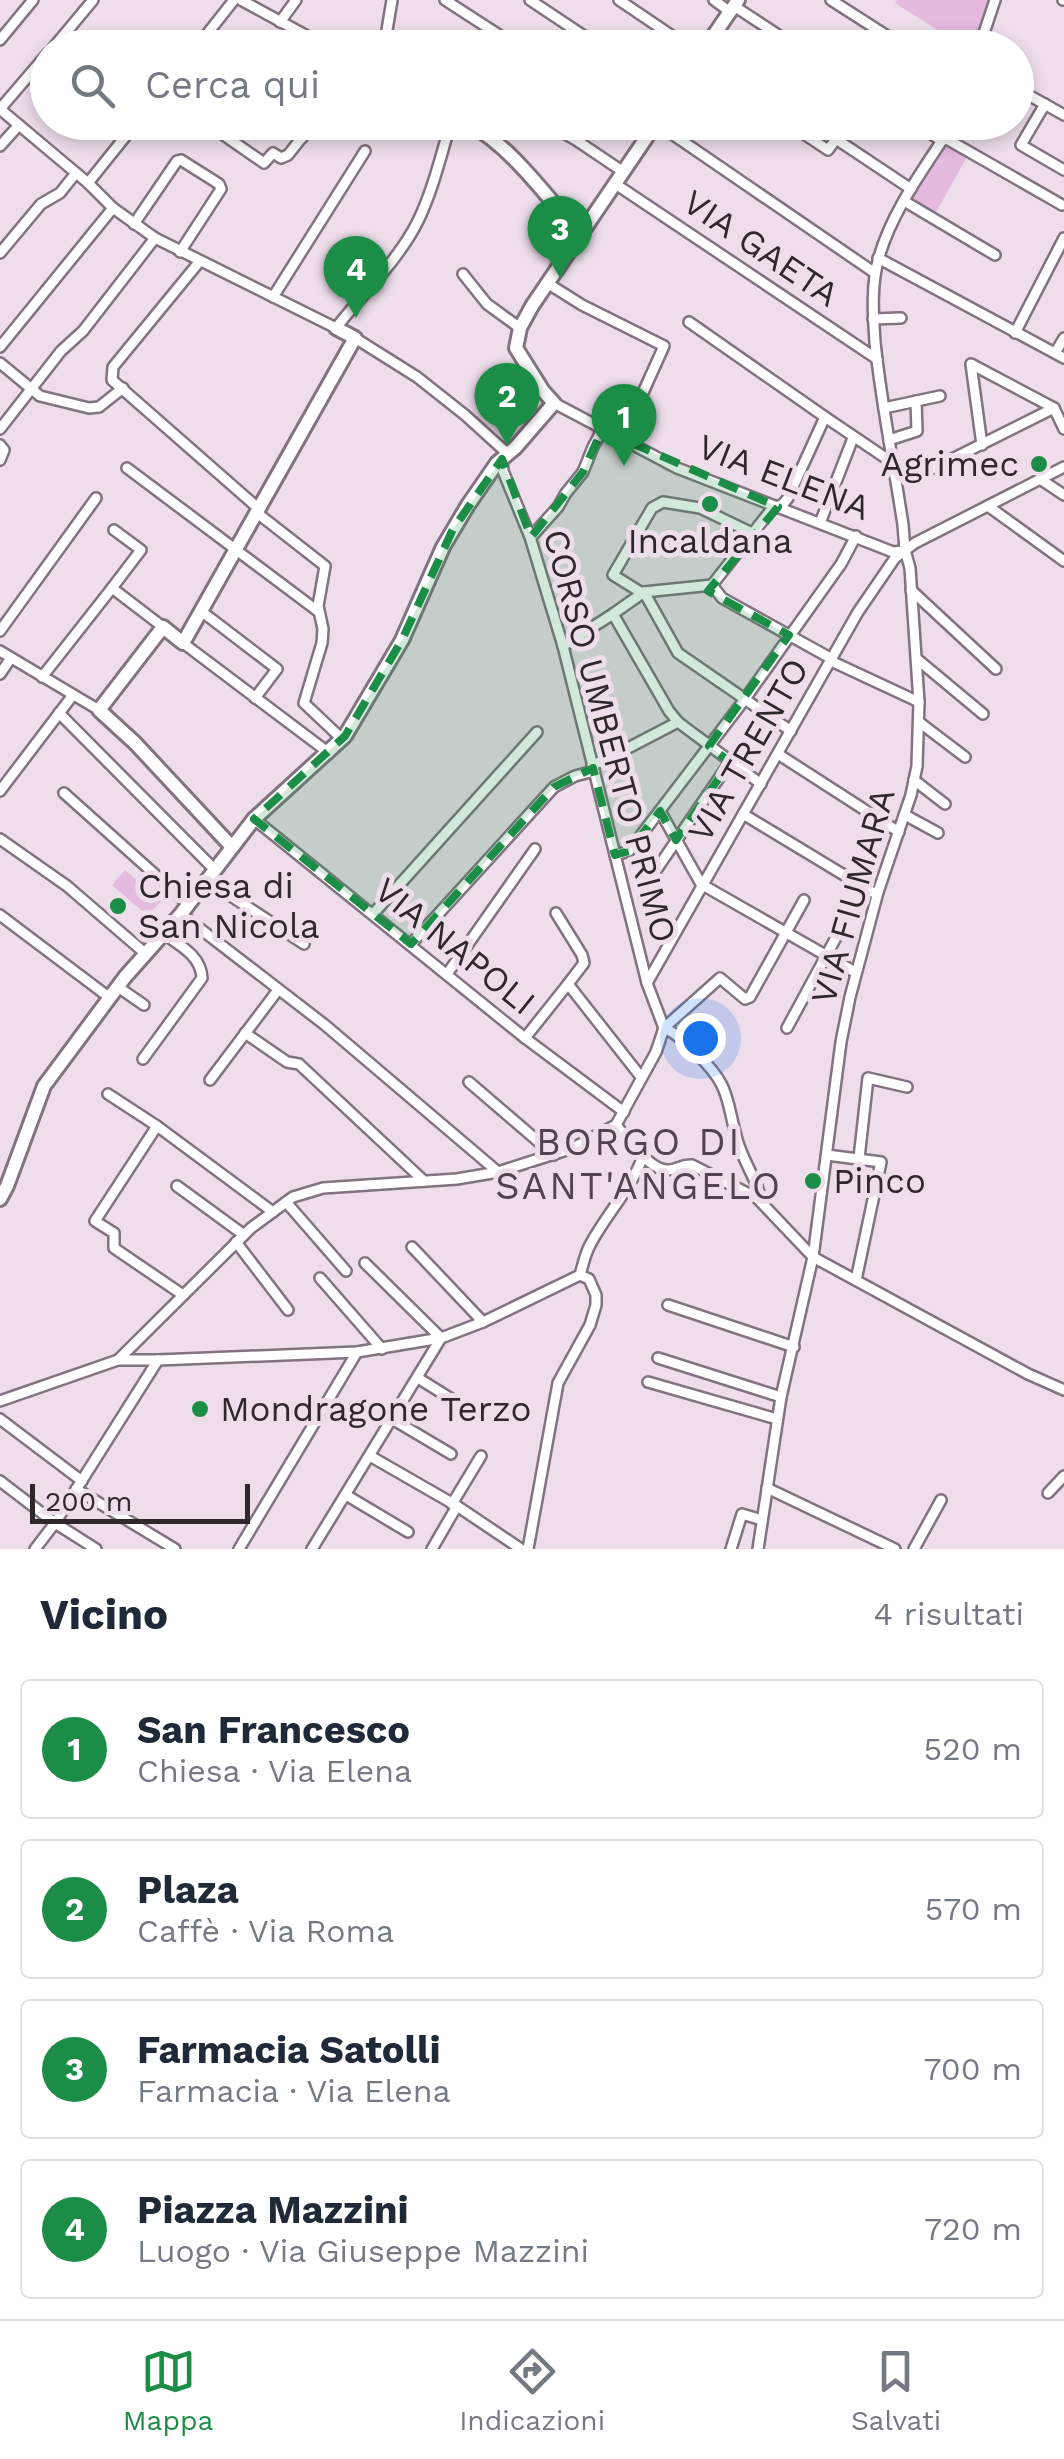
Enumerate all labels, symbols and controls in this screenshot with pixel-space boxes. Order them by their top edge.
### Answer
search box [30,30,1034,140]
icon: search [65,58,120,113]
text: Cerca qui [145,63,320,107]
street label: VIA GAETA [675,181,847,315]
pin: 3 [528,196,592,278]
pin: 4 [324,236,388,318]
pin: 2 [474,362,540,445]
pin: 1 [592,384,656,466]
street label: VIA ELENA [692,425,876,529]
place label: Agrimec [881,443,1019,485]
marker: Agrimec [1028,453,1050,475]
marker: Incaldana [699,493,721,515]
place label: Incaldana [627,520,793,562]
street label: CORSO UMBERTO PRIMO [535,525,685,947]
street label: VIA TRENTO [679,651,817,849]
street label: VIA FIUMARA [802,783,904,1009]
place label: Chiesa di San Nicola [138,865,320,947]
street label: VIA NAPOLI [366,869,544,1023]
marker: Chiesa di San Nicola [107,895,129,917]
your location [675,1013,726,1064]
district label: BORGO DI SANT'ANGELO [495,1120,783,1208]
place label: Pinco [833,1160,926,1202]
marker: Pinco [802,1170,824,1192]
place label: Mondragone Terzo [220,1388,531,1430]
marker: Mondragone Terzo [189,1398,211,1420]
scale bar [30,1479,250,1524]
text: 200 m [45,1485,132,1518]
text: Vicino [40,1590,168,1639]
text: 4 risultati [873,1595,1024,1633]
text: San Francesco [137,1708,410,1752]
text: 1 [68,1730,81,1768]
text: 520 m [923,1730,1022,1768]
text: Chiesa · Via Elena [137,1752,412,1790]
text: Plaza [137,1868,239,1912]
text: 2 [65,1890,84,1928]
text: 570 m [925,1890,1022,1928]
text: Caffè · Via Roma [137,1912,394,1950]
text: Farmacia Satolli [137,2028,441,2072]
text: 3 [65,2050,84,2088]
text: 700 m [923,2050,1022,2088]
text: Farmacia · Via Elena [137,2072,451,2110]
text: Piazza Mazzini [137,2188,409,2232]
text: 4 [64,2210,85,2248]
text: 720 m [924,2210,1022,2248]
text: Luogo · Via Giuseppe Mazzini [137,2232,589,2270]
tab: Mappa [123,2344,213,2437]
tab: Indicazioni [459,2344,605,2437]
tab: Salvati [851,2344,941,2437]

